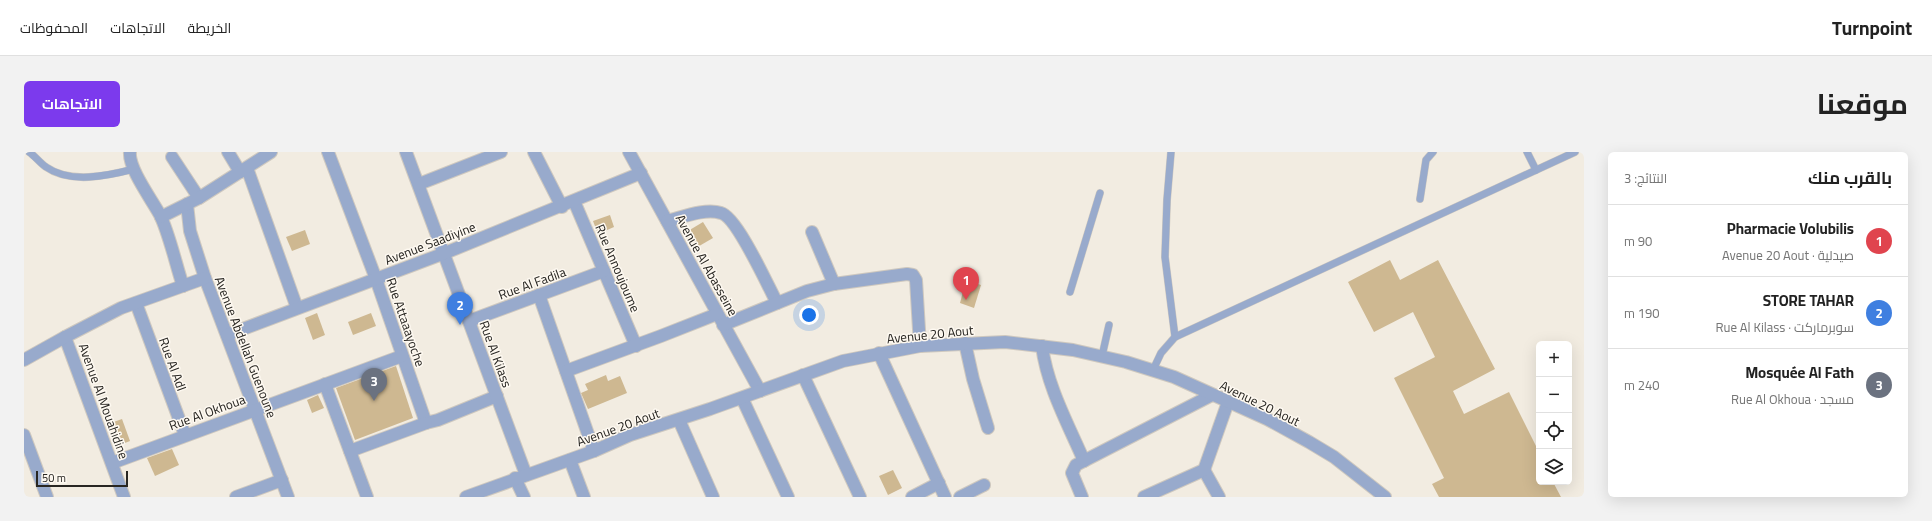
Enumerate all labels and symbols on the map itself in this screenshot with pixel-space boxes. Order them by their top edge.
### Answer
street label: Avenue Al Abasseine [669,210,745,320]
street label: Avenue Saadiyine [381,215,479,271]
street label: Rue Annoujoume [589,220,647,316]
street label: Rue Al Fadila [495,260,570,306]
pin: 1 [953,267,979,300]
street label: Avenue Abdellah Guenoune [208,273,284,421]
street label: Rue Attaaayoche [380,274,432,370]
pin: 2 [447,292,473,325]
your location [799,305,819,325]
street label: Rue Al Kilass [473,317,519,391]
street label: Avenue 20 Aout [885,317,975,350]
street label: Rue Al Adl [152,334,194,394]
street label: Avenue Al Mouahidine [72,340,136,462]
pin: 3 [361,368,387,401]
street label: Avenue 20 Aout [1216,373,1305,433]
street label: Rue Al Okhoua [165,387,249,437]
street label: Avenue 20 Aout [573,401,663,453]
scale bar [36,469,128,488]

